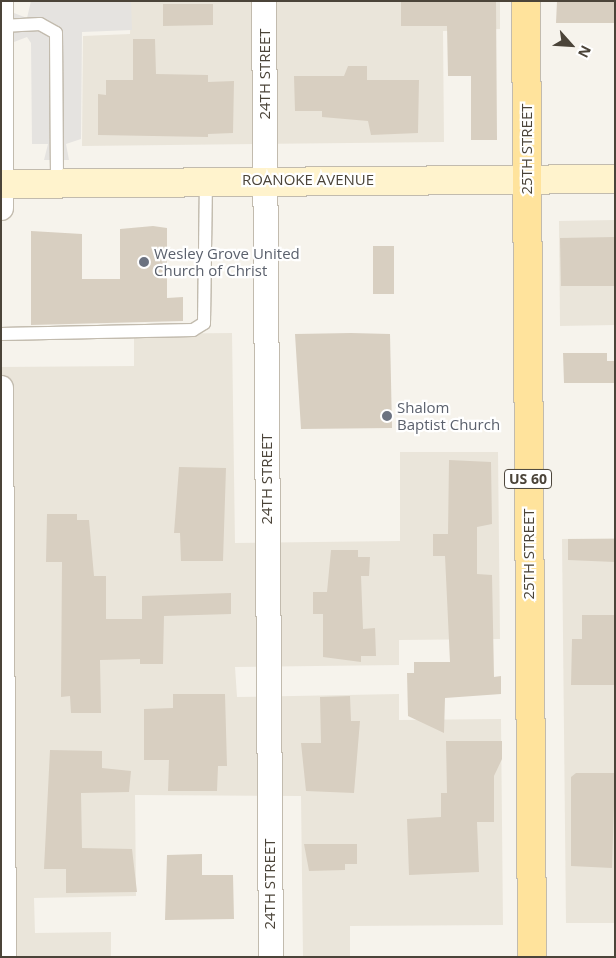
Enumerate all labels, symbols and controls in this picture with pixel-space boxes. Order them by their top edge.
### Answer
north arrow [546,20,596,70]
street label: 24TH STREET [256,28,274,120]
text: N [574,43,596,61]
street label: 25TH STREET [518,103,536,195]
street label: ROANOKE AVENUE [242,171,374,189]
place label: Wesley Grove United Church of Christ [154,244,300,279]
marker: Wesley Grove United Church of Christ [138,256,150,268]
place label: Shalom Baptist Church [397,398,500,433]
marker: Shalom Baptist Church [381,410,393,422]
street label: 24TH STREET [258,433,276,525]
road number: US 60 [503,468,553,490]
street label: 25TH STREET [520,508,538,600]
street label: 24TH STREET [261,838,279,930]

